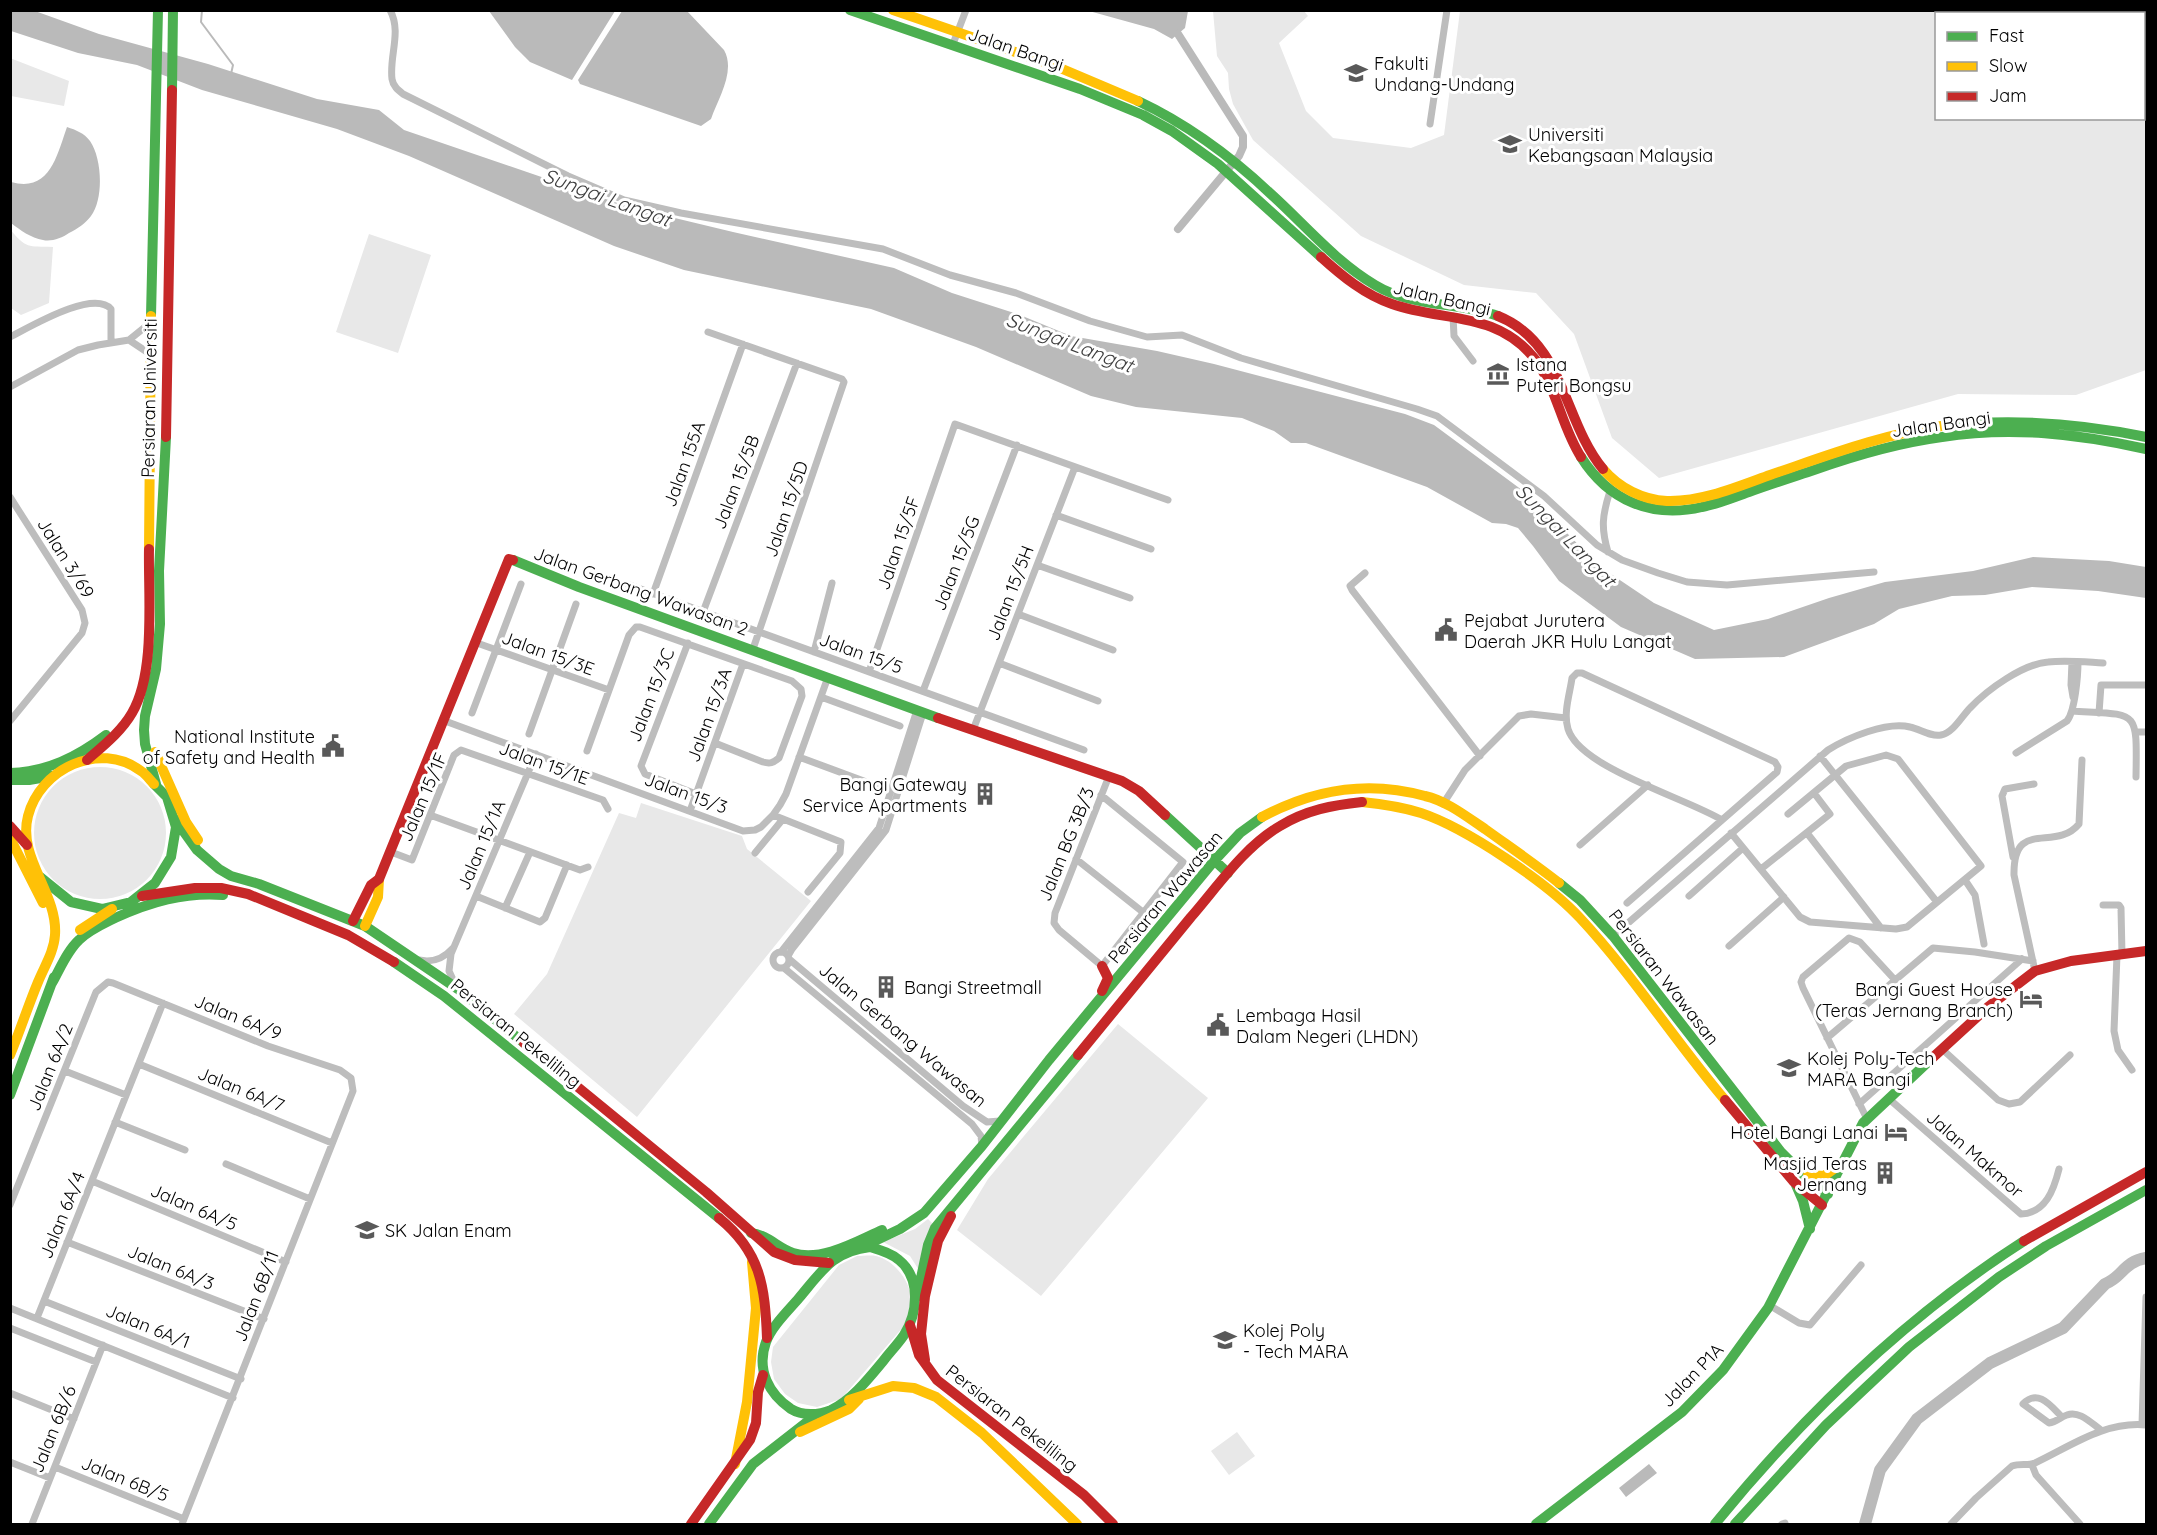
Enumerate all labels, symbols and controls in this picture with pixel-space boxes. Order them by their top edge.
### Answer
legend [1935,12,2145,120]
street label: Jalan Bangi [965,22,1067,76]
text: Fast [1989,24,2024,47]
place label: Fakulti Undang-Undang [1374,52,1514,96]
text: Slow [1989,54,2027,77]
school or university icon: Fakulti Undang-Undang [1343,60,1369,86]
text: Jam [1989,84,2027,107]
place label: Universiti Kebangsaan Malaysia [1528,123,1713,167]
school or university icon: Universiti Kebangsaan Malaysia [1497,131,1523,157]
water label: Sungai Langat [540,162,676,232]
street label: Jalan Bangi [1391,276,1493,320]
water label: Sungai Langat [1003,306,1139,378]
street label: Persiaran Universiti [136,318,162,478]
place label: Istana Puteri Bongsu [1516,353,1631,397]
museum icon: Istana Puteri Bongsu [1485,361,1511,387]
street label: Jalan Bangi [1890,406,1992,442]
street label: Jalan 155A [658,418,710,510]
street label: Jalan 15/5B [708,432,764,532]
street label: Jalan 15/5D [759,458,813,560]
water label: Sungai Langat [1510,478,1623,593]
street label: Jalan 15/5F [871,493,925,593]
street label: Jalan 15/5G [927,512,985,614]
street label: Jalan 3/69 [32,514,100,602]
street label: Jalan Gerbang Wawasan 2 [530,541,752,641]
street label: Jalan 15/5H [981,542,1039,644]
place label: Pejabat Jurutera Daerah JKR Hulu Langat [1464,609,1672,653]
public building icon: Pejabat Jurutera Daerah JKR Hulu Langat [1433,617,1459,643]
street label: Jalan 15/3E [498,626,598,680]
street label: Jalan 15/5 [816,627,906,679]
street label: Jalan 15/3C [623,645,679,745]
street label: Jalan 15/3A [681,664,737,765]
place label: National Institute of Safety and Health [143,725,315,769]
public building icon: National Institute of Safety and Health [320,733,346,759]
street label: Jalan 15/1E [496,736,592,790]
street label: Jalan 15/1F [394,749,452,845]
street label: Jalan 15/3 [641,767,731,819]
place label: Bangi Gateway Service Apartments [803,773,967,817]
building icon: Bangi Gateway Service Apartments [972,781,998,807]
street label: Jalan BG 3B/3 [1033,784,1099,904]
street label: Jalan 15/1A [452,796,510,894]
street label: Persiaran Wawasan [1103,826,1227,968]
street label: Persiaran Wawasan [1604,904,1724,1050]
street label: Jalan Gerbang Wawasan [814,958,992,1112]
street label: Persiaran Pekeliling [446,973,586,1093]
building icon: Bangi Streetmall [873,974,899,1000]
place label: Bangi Streetmall [904,976,1042,999]
place label: Bangi Guest House (Teras Jernang Branch) [1815,978,2013,1022]
hotel icon: Bangi Guest House (Teras Jernang Branch) [2018,986,2044,1012]
street label: Jalan 6A/9 [191,989,285,1045]
place label: Lembaga Hasil Dalam Negeri (LHDN) [1236,1004,1418,1048]
public building icon: Lembaga Hasil Dalam Negeri (LHDN) [1205,1012,1231,1038]
street label: Jalan 6A/2 [22,1020,78,1114]
place label: Kolej Poly-Tech MARA Bangi [1807,1047,1935,1091]
school or university icon: Kolej Poly-Tech MARA Bangi [1776,1055,1802,1081]
street label: Jalan 6A/7 [194,1061,288,1117]
street label: Jalan Makmor [1922,1106,2028,1202]
hotel icon: Hotel Bangi Lanai [1883,1119,1909,1145]
place label: Hotel Bangi Lanai [1730,1121,1878,1144]
place label: Masjid Teras Jernang [1763,1152,1867,1196]
building icon: Masjid Teras Jernang [1872,1160,1898,1186]
street label: Jalan 6A/4 [34,1168,90,1262]
street label: Jalan 6A/5 [147,1178,241,1236]
school or university icon: SK Jalan Enam [354,1217,380,1243]
place label: SK Jalan Enam [385,1219,512,1242]
street label: Jalan 6A/3 [124,1239,218,1295]
street label: Jalan 6B/11 [228,1247,284,1345]
street label: Jalan 6A/1 [102,1299,194,1353]
place label: Kolej Poly - Tech MARA [1243,1319,1349,1363]
school or university icon: Kolej Poly - Tech MARA [1212,1327,1238,1353]
street label: Jalan P1A [1656,1338,1729,1412]
street label: Persiaran Pekeliling [941,1359,1083,1477]
street label: Jalan 6B/6 [25,1382,81,1476]
street label: Jalan 6B/5 [78,1451,172,1507]

